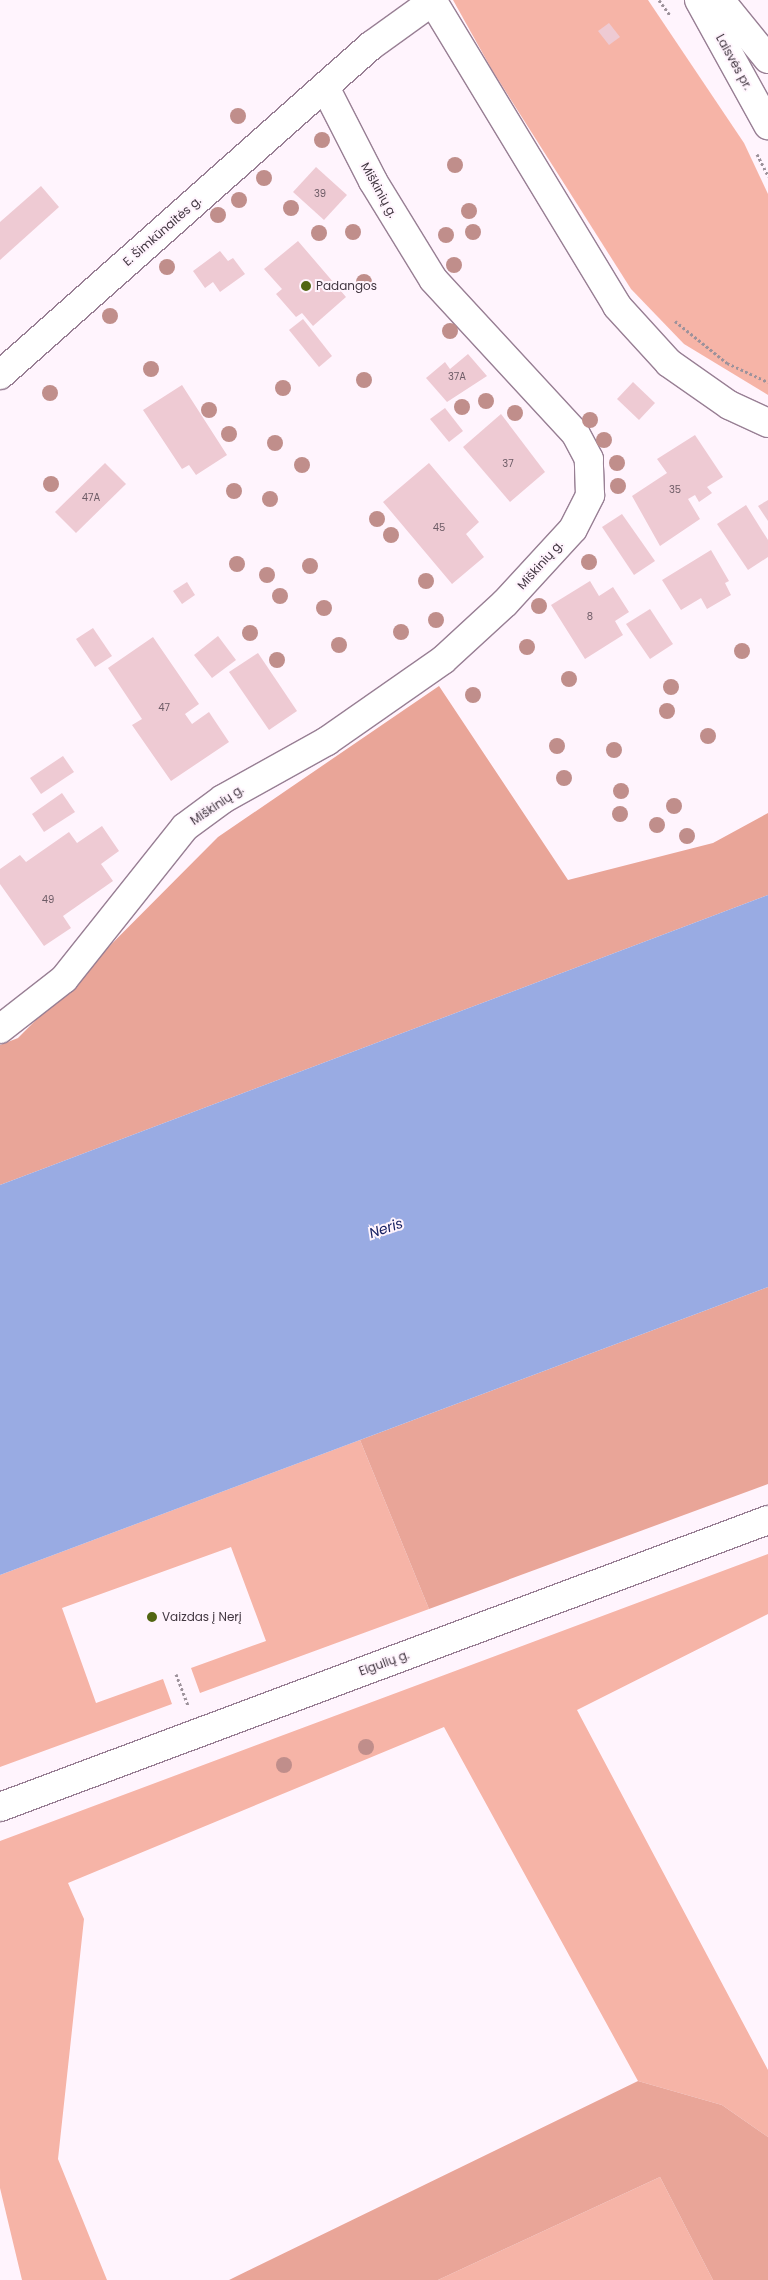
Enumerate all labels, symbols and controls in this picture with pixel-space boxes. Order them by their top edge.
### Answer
street label: Laisvės pr. [713,32,755,92]
street label: Miškinių g. [358,160,400,220]
house number: 39 [314,188,326,200]
street label: E. Šimkūnaitės g. [120,193,204,269]
place label: Padangos [316,279,377,293]
marker: Padangos [300,280,312,292]
house number: 37A [448,371,466,383]
house number: 37 [502,458,514,470]
house number: 35 [669,484,681,496]
house number: 47A [82,492,100,504]
house number: 45 [433,522,445,534]
street label: Miškinių g. [514,538,566,592]
house number: 8 [587,611,593,623]
house number: 47 [158,702,170,714]
street label: Miškinių g. [188,782,246,828]
house number: 49 [42,894,54,906]
water label: Neris [367,1214,405,1242]
place label: Vaizdas į Nerį [162,1610,242,1624]
marker: Vaizdas į Nerį [146,1611,158,1623]
street label: Eigulių g. [357,1647,411,1679]

